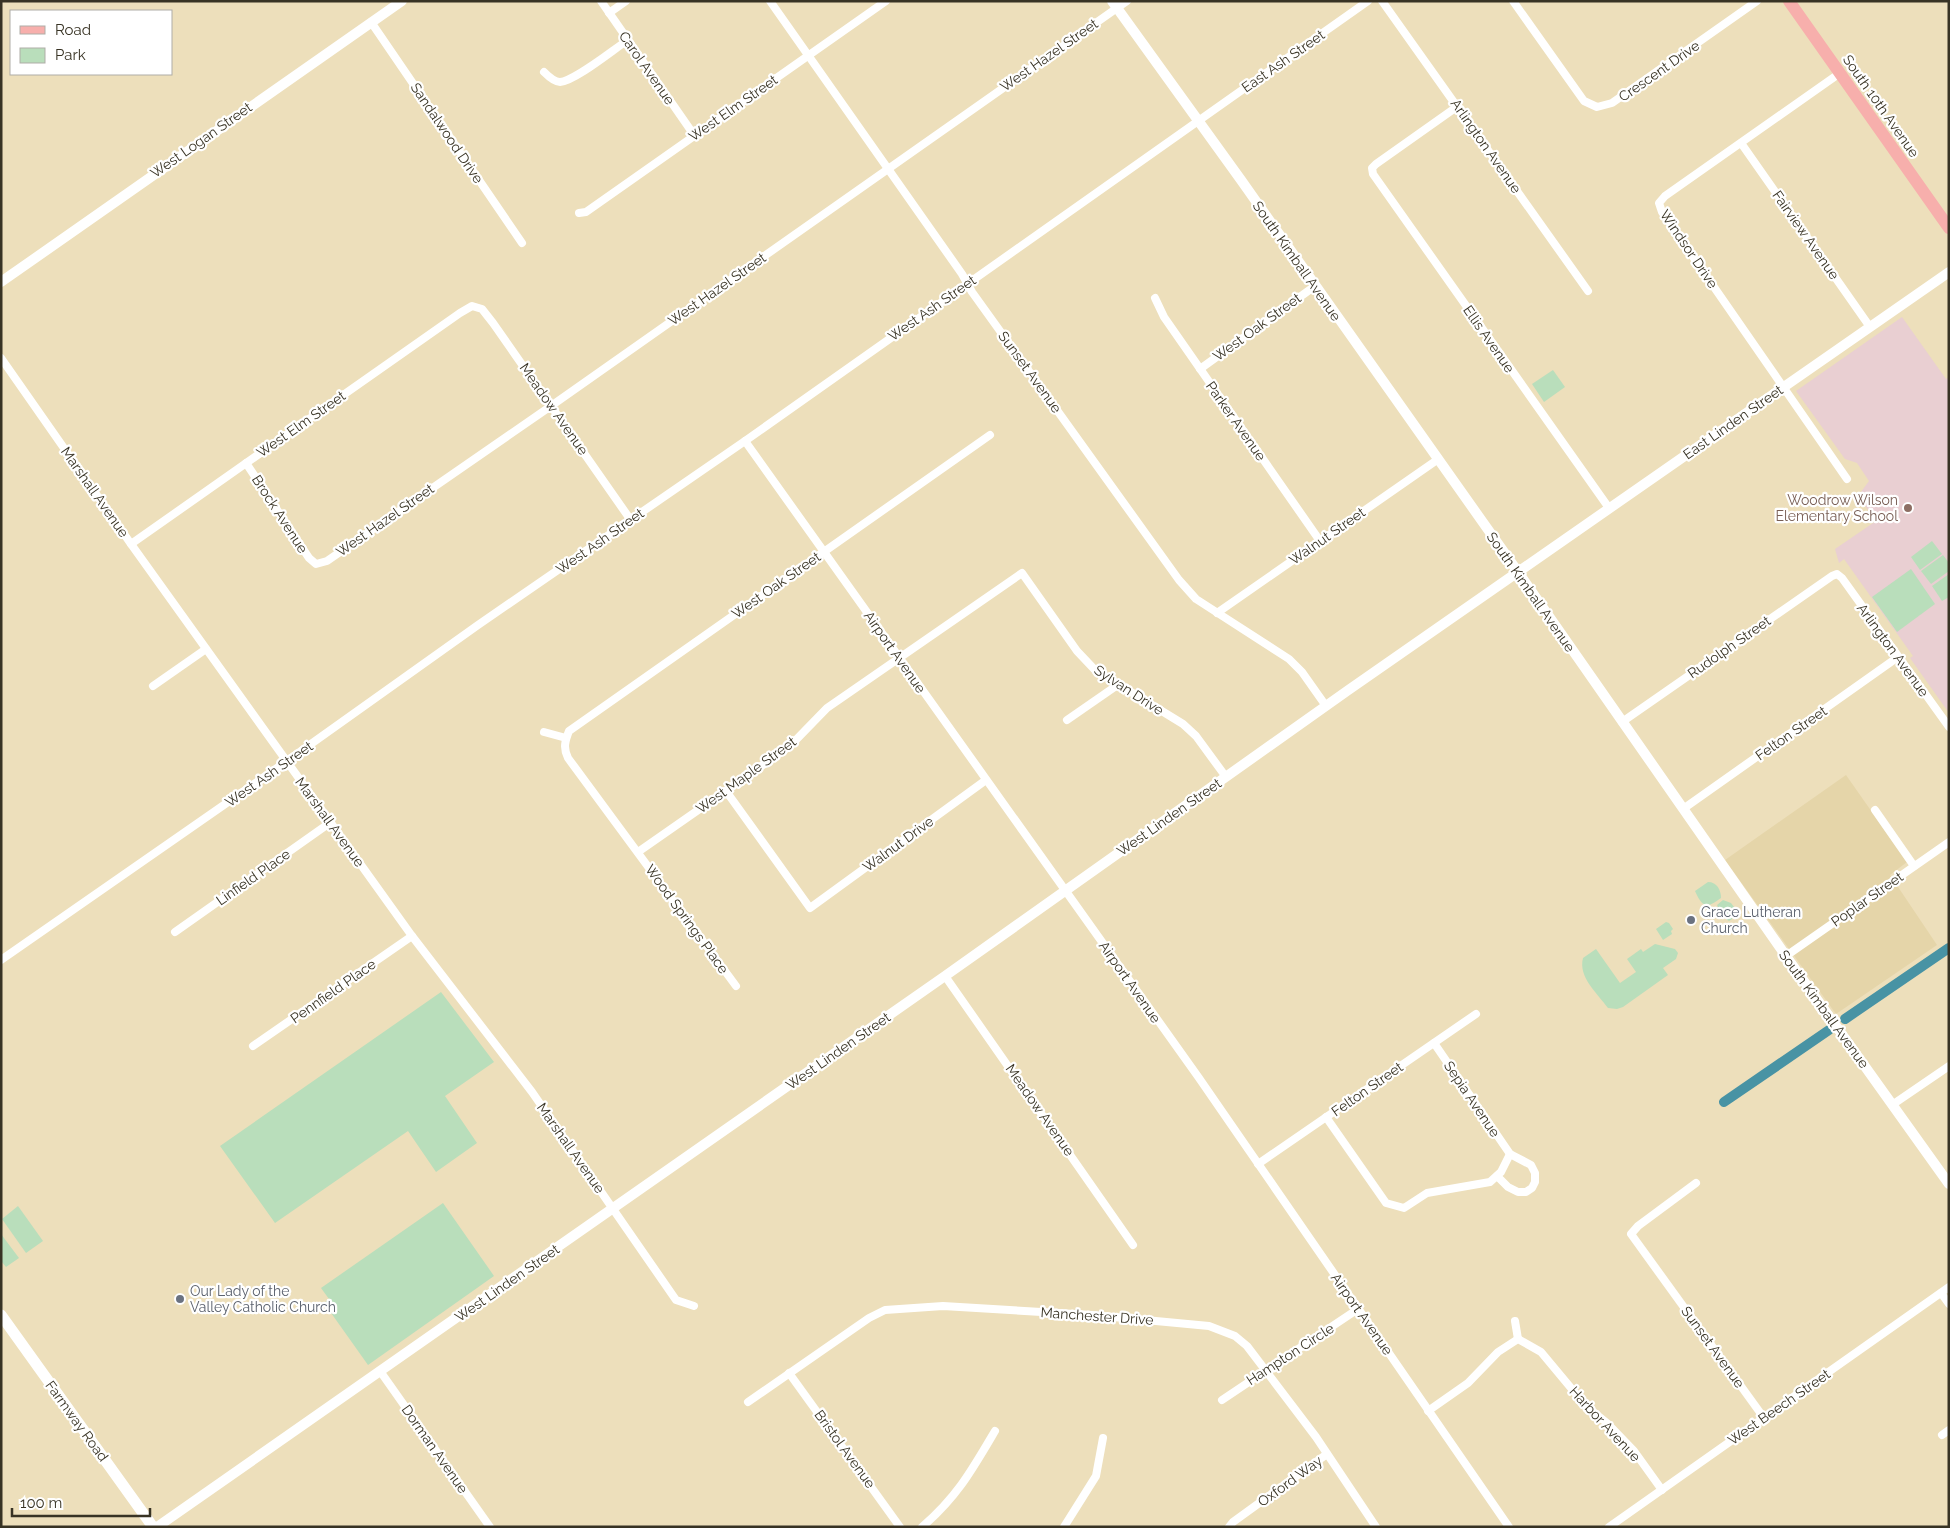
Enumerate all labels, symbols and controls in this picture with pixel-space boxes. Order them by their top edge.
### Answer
legend [10,10,172,75]
street label: West Hazel Street [997,15,1101,95]
text: Road [55,21,91,39]
street label: East Ash Street [1239,26,1328,95]
street label: Carol Avenue [616,28,678,108]
street label: Crescent Drive [1616,37,1702,105]
text: Park [55,46,86,64]
street label: South 10th Avenue [1840,52,1922,160]
street label: West Elm Street [686,71,781,145]
street label: Sandalwood Drive [407,80,487,186]
street label: Arlington Avenue [1448,96,1524,196]
street label: West Logan Street [147,99,255,181]
street label: Fairview Avenue [1769,188,1843,282]
street label: South Kimball Avenue [1250,198,1344,324]
street label: Windsor Drive [1657,207,1721,291]
street label: West Hazel Street [665,249,769,329]
street label: West Ash Street [885,272,979,344]
street label: West Oak Street [1210,290,1304,364]
street label: Ellis Avenue [1460,302,1518,376]
street label: Sunset Avenue [995,328,1065,416]
street label: Meadow Avenue [516,360,592,458]
street label: Parker Avenue [1203,378,1269,464]
street label: East Linden Street [1680,381,1786,462]
street label: West Elm Street [254,387,349,461]
street label: Marshall Avenue [58,444,132,540]
street label: Brock Avenue [249,472,311,556]
street label: West Hazel Street [333,480,437,560]
place label: Woodrow Wilson Elementary School [1775,492,1898,524]
marker: Woodrow Wilson Elementary School [1902,502,1914,514]
street label: Walnut Street [1286,504,1368,568]
street label: West Ash Street [553,505,647,577]
street label: South Kimball Avenue [1484,529,1578,655]
street label: West Oak Street [728,548,824,622]
street label: Arlington Avenue [1854,600,1932,700]
street label: Airport Avenue [861,608,929,696]
street label: Rudolph Street [1685,612,1774,681]
street label: Sylvan Drive [1091,662,1167,718]
street label: Felton Street [1752,702,1830,763]
street label: West Maple Street [693,733,799,817]
street label: West Ash Street [222,738,316,810]
street label: Marshall Avenue [292,774,368,870]
street label: West Linden Street [1114,775,1225,859]
street label: Walnut Drive [860,813,936,875]
street label: Linfield Place [213,846,293,908]
street label: Wood Springs Place [642,861,732,977]
street label: Poplar Street [1828,868,1906,930]
place label: Grace Lutheran Church [1701,904,1801,936]
marker: Grace Lutheran Church [1685,914,1697,926]
street label: Airport Avenue [1096,938,1164,1026]
street label: South Kimball Avenue [1776,947,1872,1071]
street label: Pennfield Place [287,956,379,1026]
street label: West Linden Street [783,1009,894,1093]
street label: Felton Street [1328,1058,1406,1119]
street label: Sepia Avenue [1441,1058,1503,1140]
street label: Meadow Avenue [1002,1061,1078,1159]
street label: Marshall Avenue [534,1100,608,1196]
street label: West Linden Street [452,1241,563,1325]
street label: Airport Avenue [1328,1270,1396,1358]
place label: Our Lady of the Valley Catholic Church [190,1283,336,1315]
marker: Our Lady of the Valley Catholic Church [174,1293,186,1305]
street label: Sunset Avenue [1678,1303,1748,1391]
street label: Manchester Drive [1040,1304,1154,1328]
street label: Hampton Circle [1243,1320,1337,1388]
street label: West Beech Street [1725,1366,1833,1448]
street label: Farmway Road [42,1378,112,1464]
street label: Harbor Avenue [1566,1383,1644,1465]
street label: Dorman Avenue [399,1402,471,1496]
street label: Bristol Avenue [811,1407,879,1491]
street label: Oxford Way [1255,1452,1326,1510]
scale bar [12,1486,150,1518]
text: 100 m [20,1494,62,1512]

